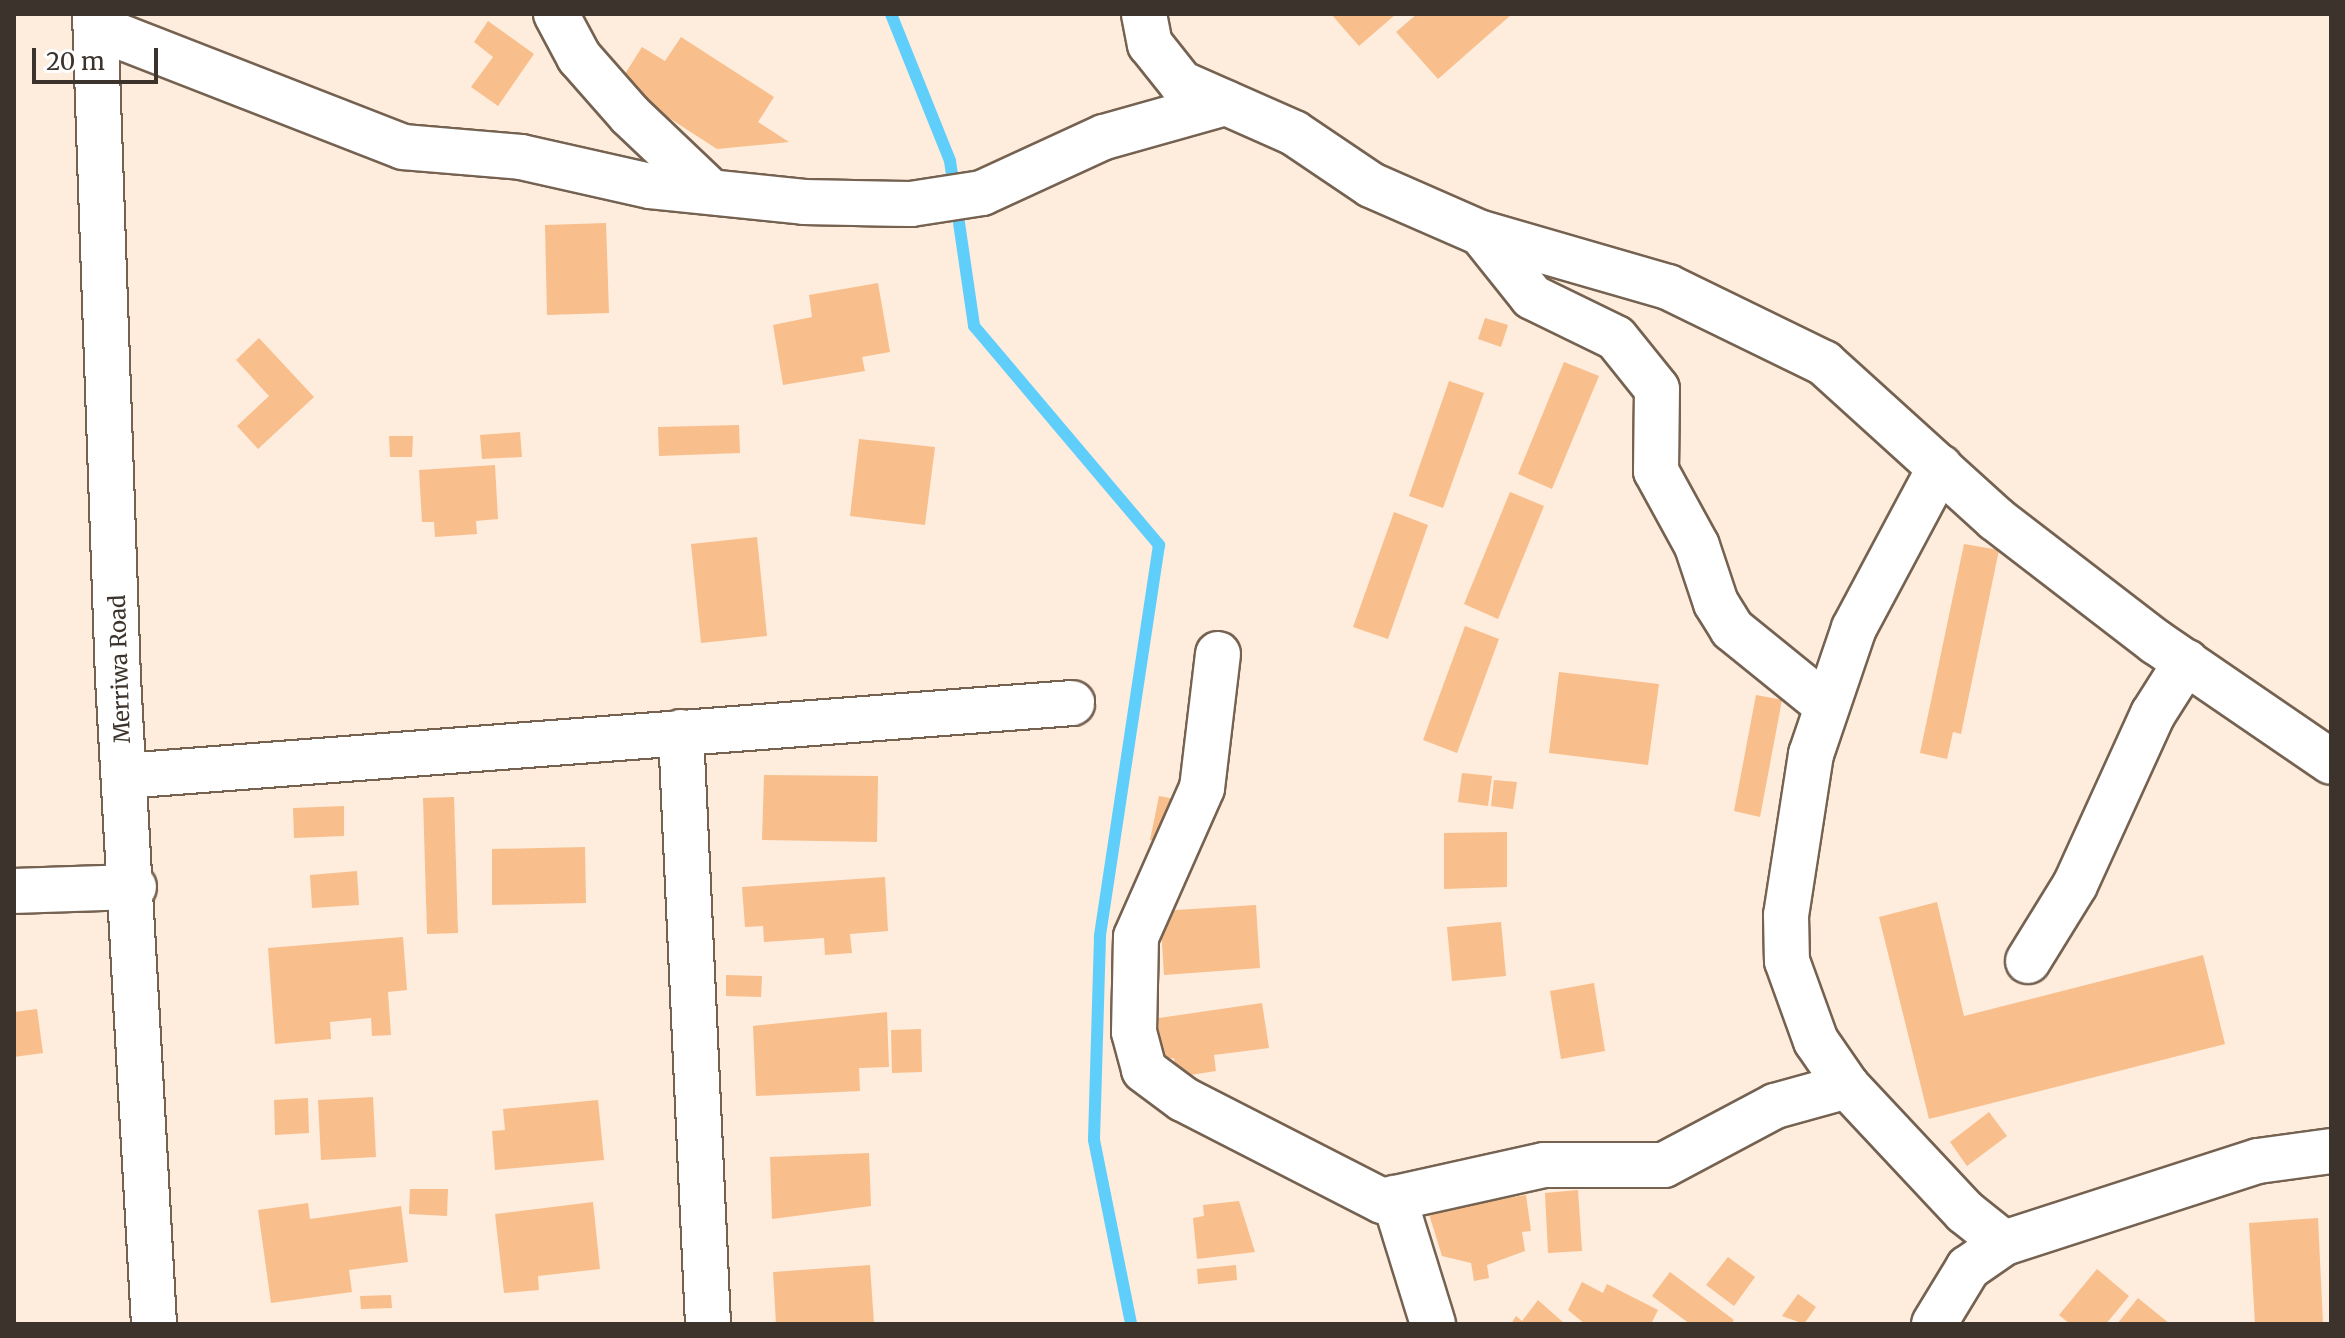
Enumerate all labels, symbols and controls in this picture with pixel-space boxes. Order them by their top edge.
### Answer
scale bar [36,32,162,82]
text: 20 m [46,46,105,77]
street label: Merriwa Road [104,594,136,744]

